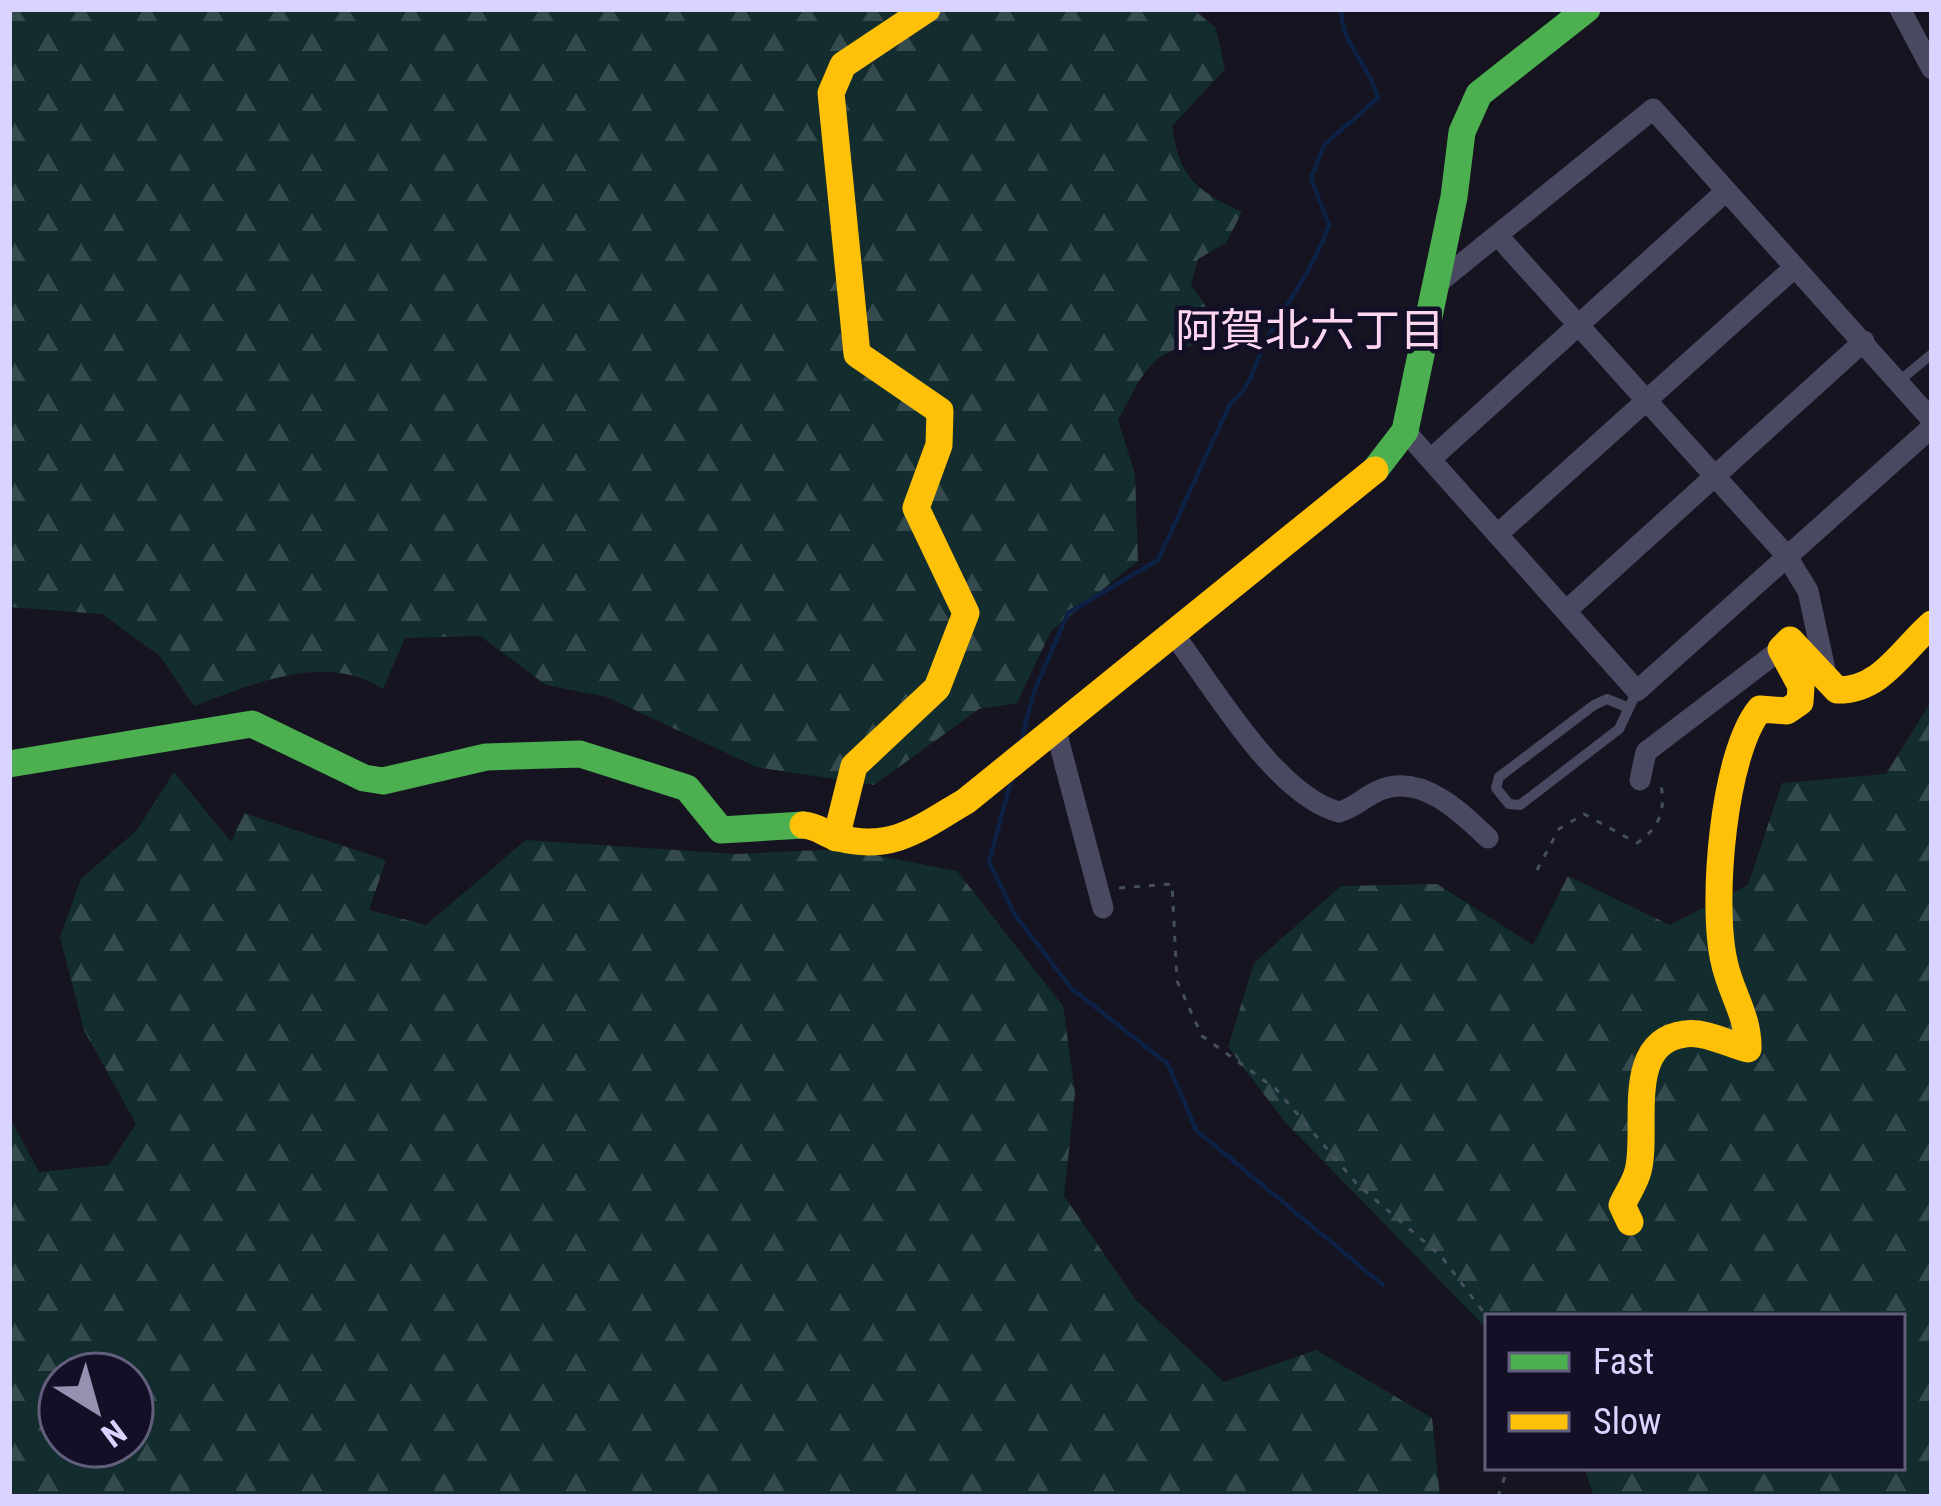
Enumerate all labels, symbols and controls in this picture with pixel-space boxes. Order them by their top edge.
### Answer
district label: 阿賀北六丁目 [1175,304,1445,357]
legend [1485,1314,1905,1470]
text: Fast [1593,1341,1654,1383]
north arrow [36,1350,156,1470]
text: Slow [1593,1401,1661,1443]
text: N [94,1412,134,1455]

